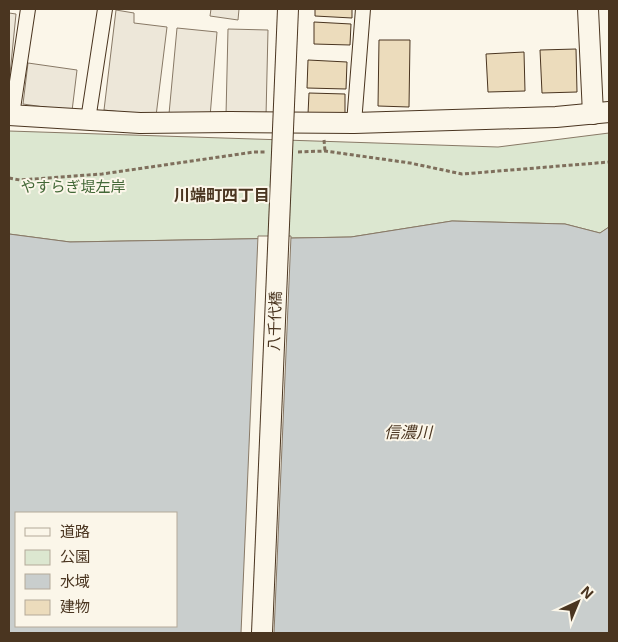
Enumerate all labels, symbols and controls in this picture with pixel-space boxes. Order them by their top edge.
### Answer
park label: やすらぎ堤左岸 [20,177,126,196]
district label: 川端町四丁目 [174,185,270,205]
street label: 八千代橋 [264,291,285,351]
water label: 信濃川 [384,422,434,442]
legend [15,512,178,627]
text: 道路 [60,522,90,541]
text: 公園 [60,547,90,566]
text: 水域 [60,572,90,591]
north arrow [553,577,603,627]
text: N [578,582,597,602]
text: 建物 [60,597,90,616]

